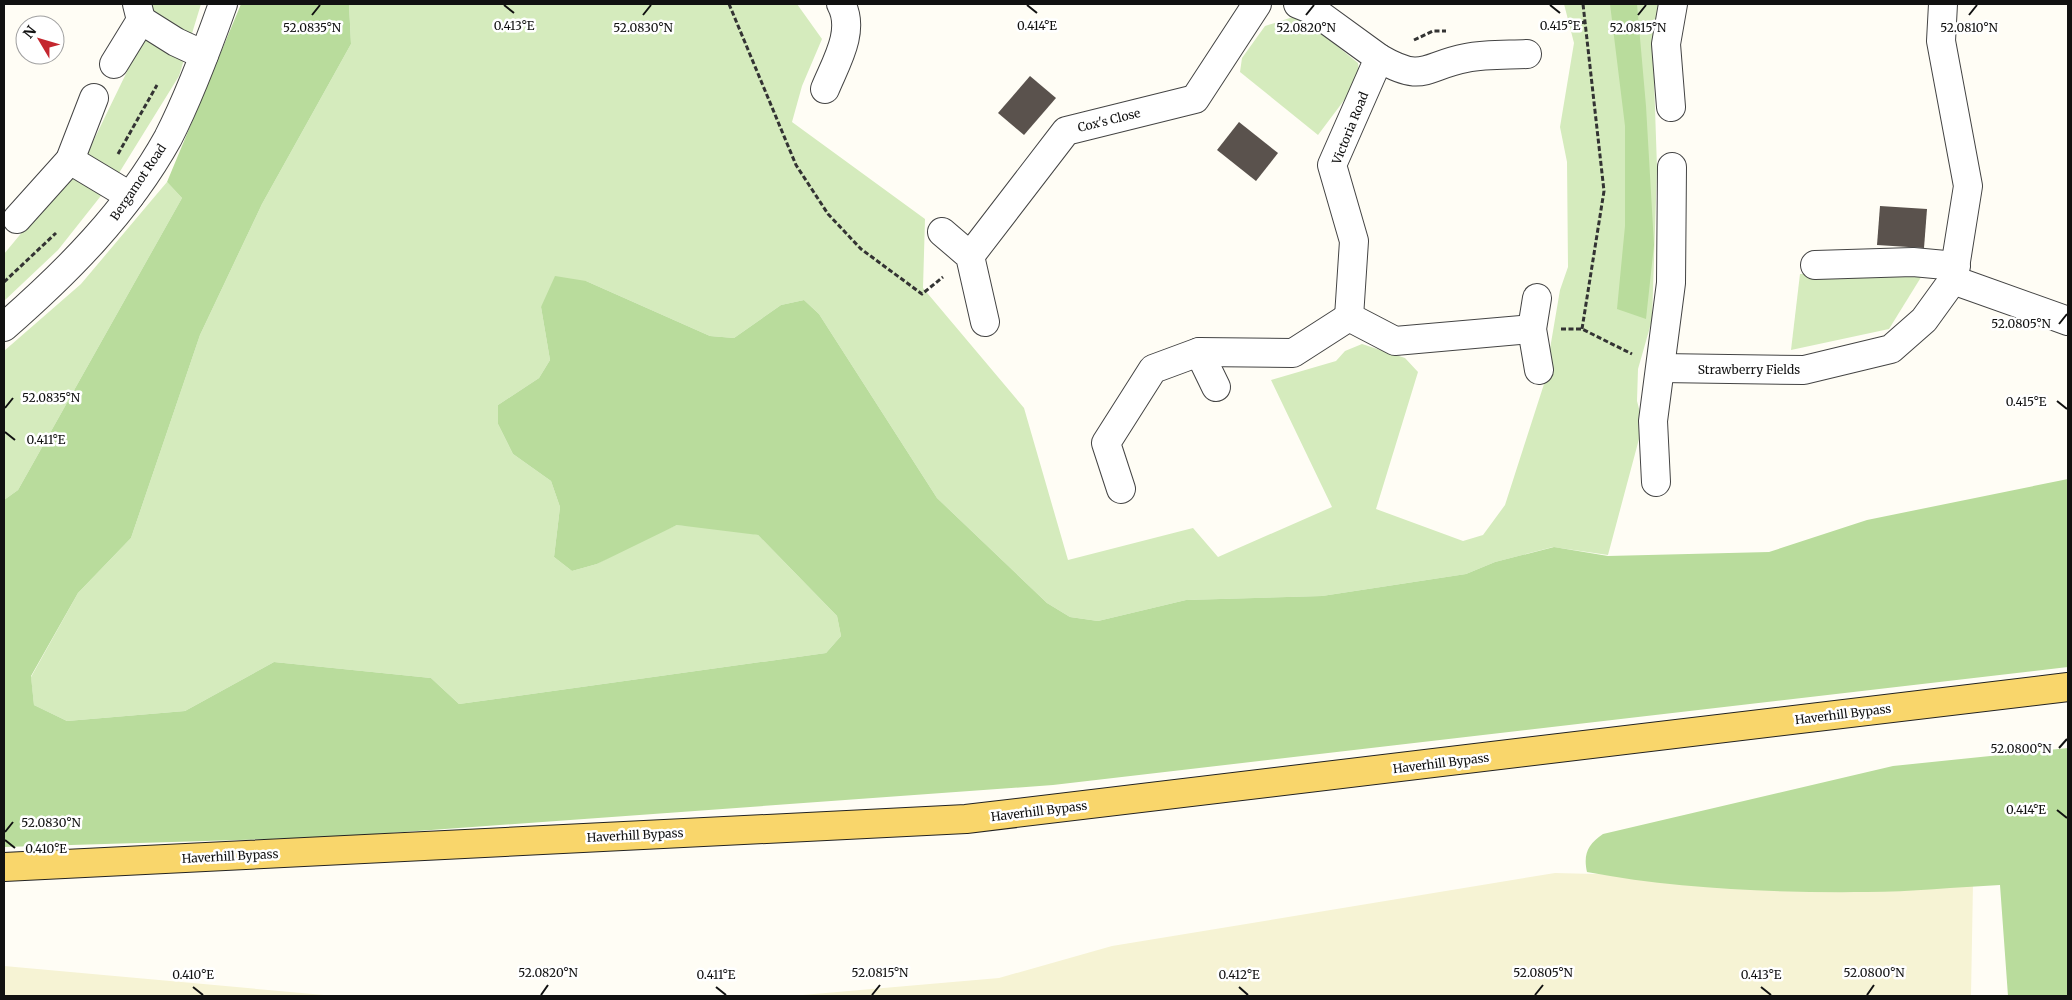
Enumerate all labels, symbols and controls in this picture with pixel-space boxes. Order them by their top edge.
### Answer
north arrow [15,15,65,65]
text: 0.413°E [494,18,535,33]
text: 0.414°E [1017,18,1057,33]
text: 0.415°E [1540,18,1581,33]
text: 52.0835°N [283,20,342,35]
text: 52.0830°N [613,20,673,35]
text: 52.0820°N [1276,20,1337,35]
text: 52.0815°N [1610,20,1667,35]
text: 52.0810°N [1940,20,1999,35]
text: N [19,22,40,42]
street label: Victoria Road [1328,90,1371,167]
street label: Cox's Close [1076,105,1142,135]
street label: Bergamot Road [107,141,169,223]
text: 52.0805°N [1991,316,2051,331]
street label: Strawberry Fields [1698,362,1800,377]
text: 52.0835°N [22,390,81,405]
text: 0.415°E [2006,394,2047,409]
text: 0.411°E [27,432,66,447]
street label: Haverhill Bypass [1794,701,1892,727]
text: 52.0800°N [1991,741,2052,756]
street label: Haverhill Bypass [1392,750,1490,776]
street label: Haverhill Bypass [990,798,1088,824]
text: 0.414°E [2006,802,2046,817]
text: 52.0830°N [21,815,81,830]
street label: Haverhill Bypass [586,825,684,845]
text: 0.410°E [25,841,67,856]
street label: Haverhill Bypass [181,846,279,866]
text: 52.0820°N [518,965,579,980]
text: 52.0815°N [852,965,909,980]
text: 52.0805°N [1513,965,1573,980]
text: 52.0800°N [1844,965,1905,980]
text: 0.410°E [172,967,214,982]
text: 0.411°E [697,967,736,982]
text: 0.412°E [1218,967,1260,982]
text: 0.413°E [1741,967,1782,982]

